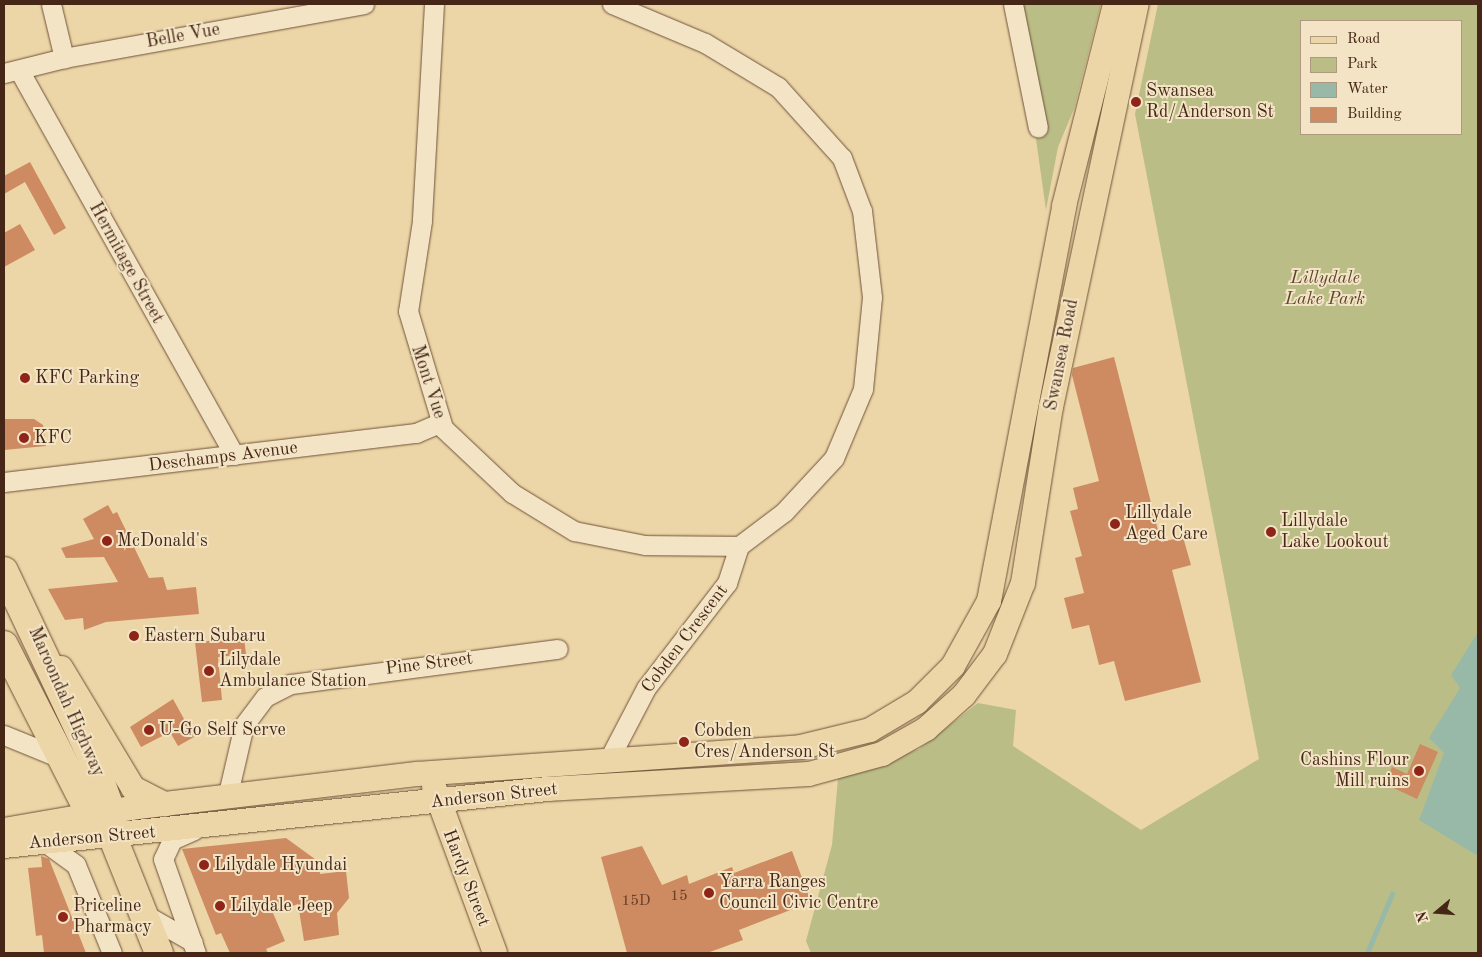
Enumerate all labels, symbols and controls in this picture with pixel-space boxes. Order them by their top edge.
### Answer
street label: Belle Vue [144,19,222,53]
legend [1300,20,1462,135]
text: Road [1347,32,1380,47]
text: Park [1347,57,1378,72]
place label: Swansea Rd/Anderson St [1146,81,1274,124]
text: Water [1347,82,1388,97]
marker: Swansea Rd/Anderson St [1130,96,1142,108]
text: Building [1347,107,1402,122]
street label: Hermitage Street [84,199,168,327]
park label: Lillydale Lake Park [1285,268,1365,310]
street label: Swansea Road [1041,297,1083,413]
street label: Mont Vue [406,342,450,422]
place label: KFC Parking [35,367,139,389]
marker: KFC Parking [19,372,31,384]
place label: KFC [34,427,72,449]
marker: KFC [18,432,30,444]
street label: Deschamps Avenue [147,437,299,477]
place label: Lillydale Aged Care [1125,503,1208,546]
place label: Lillydale Lake Lookout [1281,511,1389,554]
marker: Lillydale Aged Care [1109,518,1121,530]
marker: Lillydale Lake Lookout [1265,526,1277,538]
place label: McDonald's [117,530,208,552]
marker: McDonald's [101,535,113,547]
street label: Cobden Crescent [637,580,733,698]
street label: Maroondah Highway [23,624,109,780]
place label: Eastern Subaru [144,625,266,647]
marker: Eastern Subaru [128,630,140,642]
street label: Pine Street [384,648,474,680]
place label: Lilydale Ambulance Station [219,650,367,692]
marker: Lilydale Ambulance Station [203,665,215,677]
place label: U-Go Self Serve [159,719,286,741]
place label: Cobden Cres/Anderson St [694,721,835,764]
marker: U-Go Self Serve [143,724,155,736]
marker: Cobden Cres/Anderson St [678,736,690,748]
place label: Cashins Flour Mill ruins [1300,750,1409,792]
marker: Cashins Flour Mill ruins [1413,765,1425,777]
street label: Anderson Street [429,779,559,813]
street label: Anderson Street [27,822,157,854]
street label: Hardy Street [438,826,494,930]
place label: Lilydale Hyundai [214,854,347,876]
marker: Lilydale Hyundai [198,859,210,871]
place label: Yarra Ranges Council Civic Centre [719,872,878,914]
marker: Yarra Ranges Council Civic Centre [703,887,715,899]
north arrow [1412,887,1462,937]
house number: 15 [670,888,688,906]
house number: 15D [621,893,651,911]
place label: Lilydale Jeep [230,895,333,917]
place label: Priceline Pharmacy [73,896,152,939]
marker: Lilydale Jeep [214,900,226,912]
text: N [1414,909,1431,924]
marker: Priceline Pharmacy [57,911,69,923]

